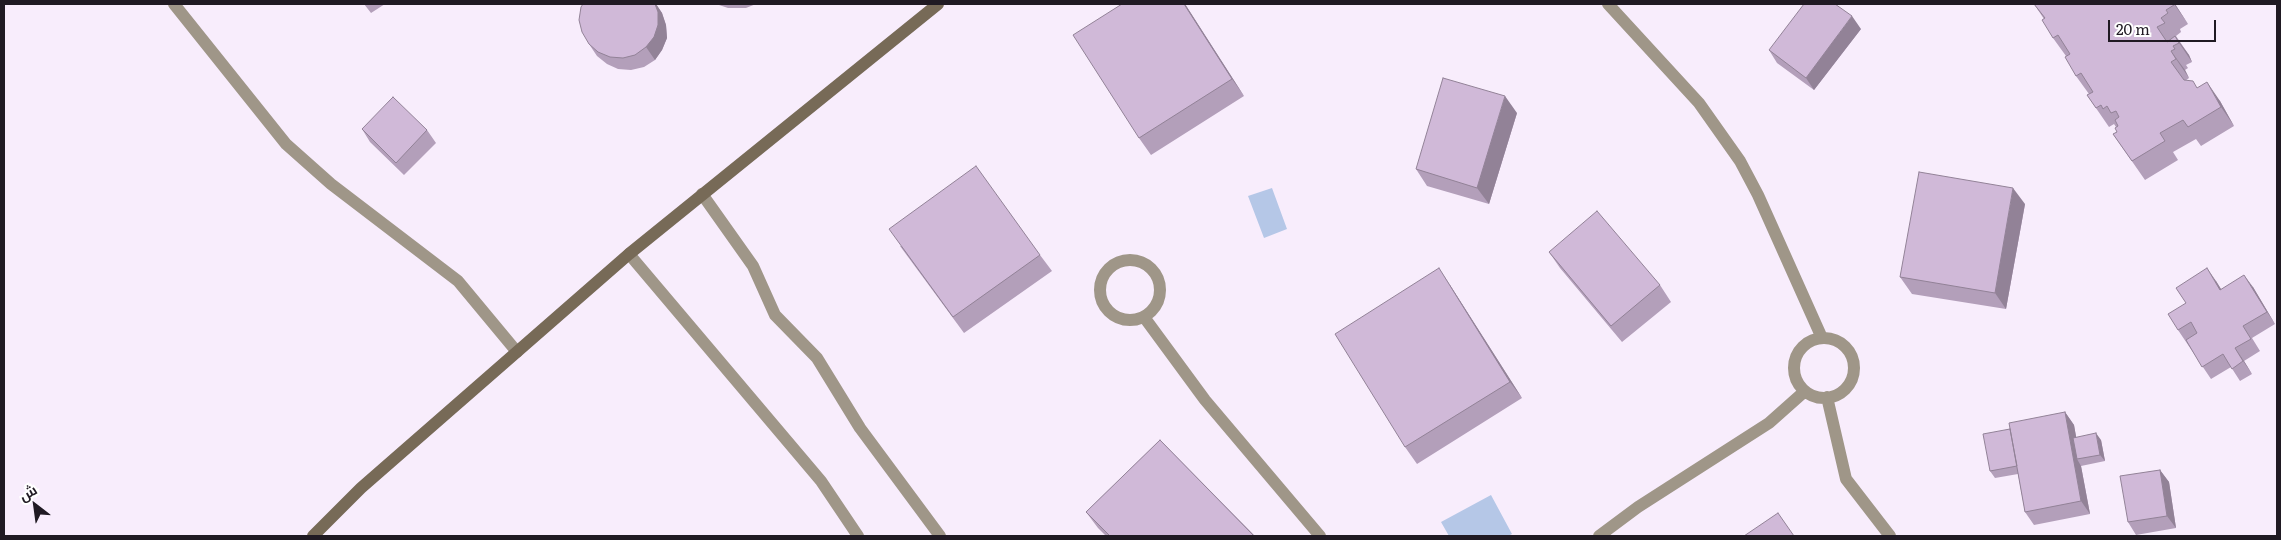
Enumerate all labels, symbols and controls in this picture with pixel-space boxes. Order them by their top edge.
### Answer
scale bar [2111,10,2218,42]
text: 20 m [2116,17,2150,40]
text: ش [15,479,40,505]
north arrow [10,480,60,530]

